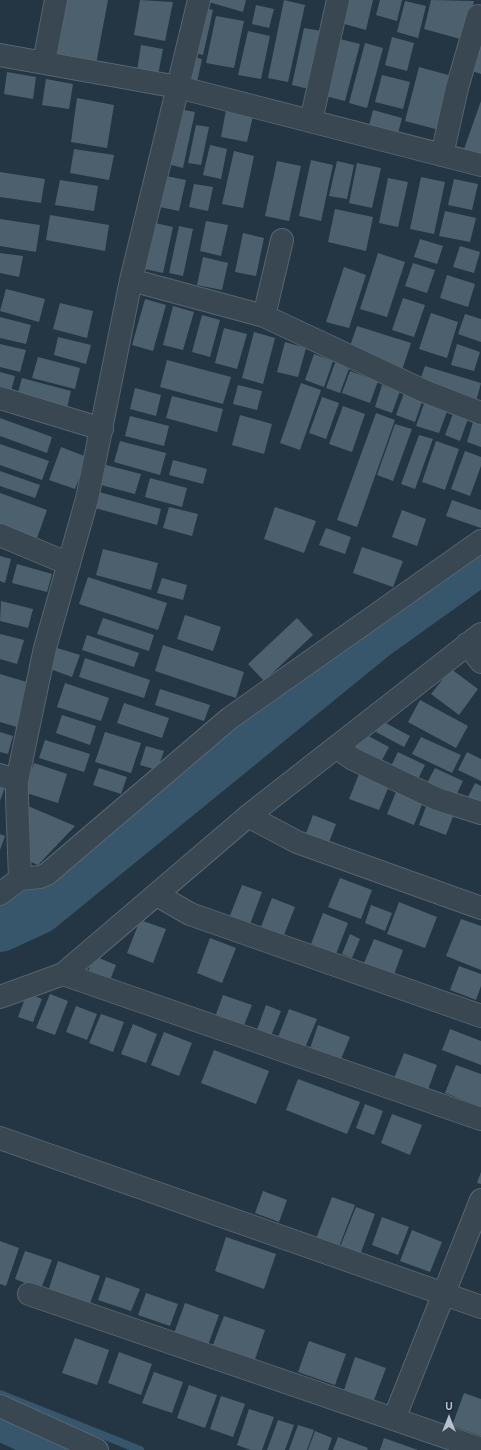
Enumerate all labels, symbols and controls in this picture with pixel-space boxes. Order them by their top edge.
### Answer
north arrow [429,1398,469,1438]
text: U [445,1399,453,1413]

